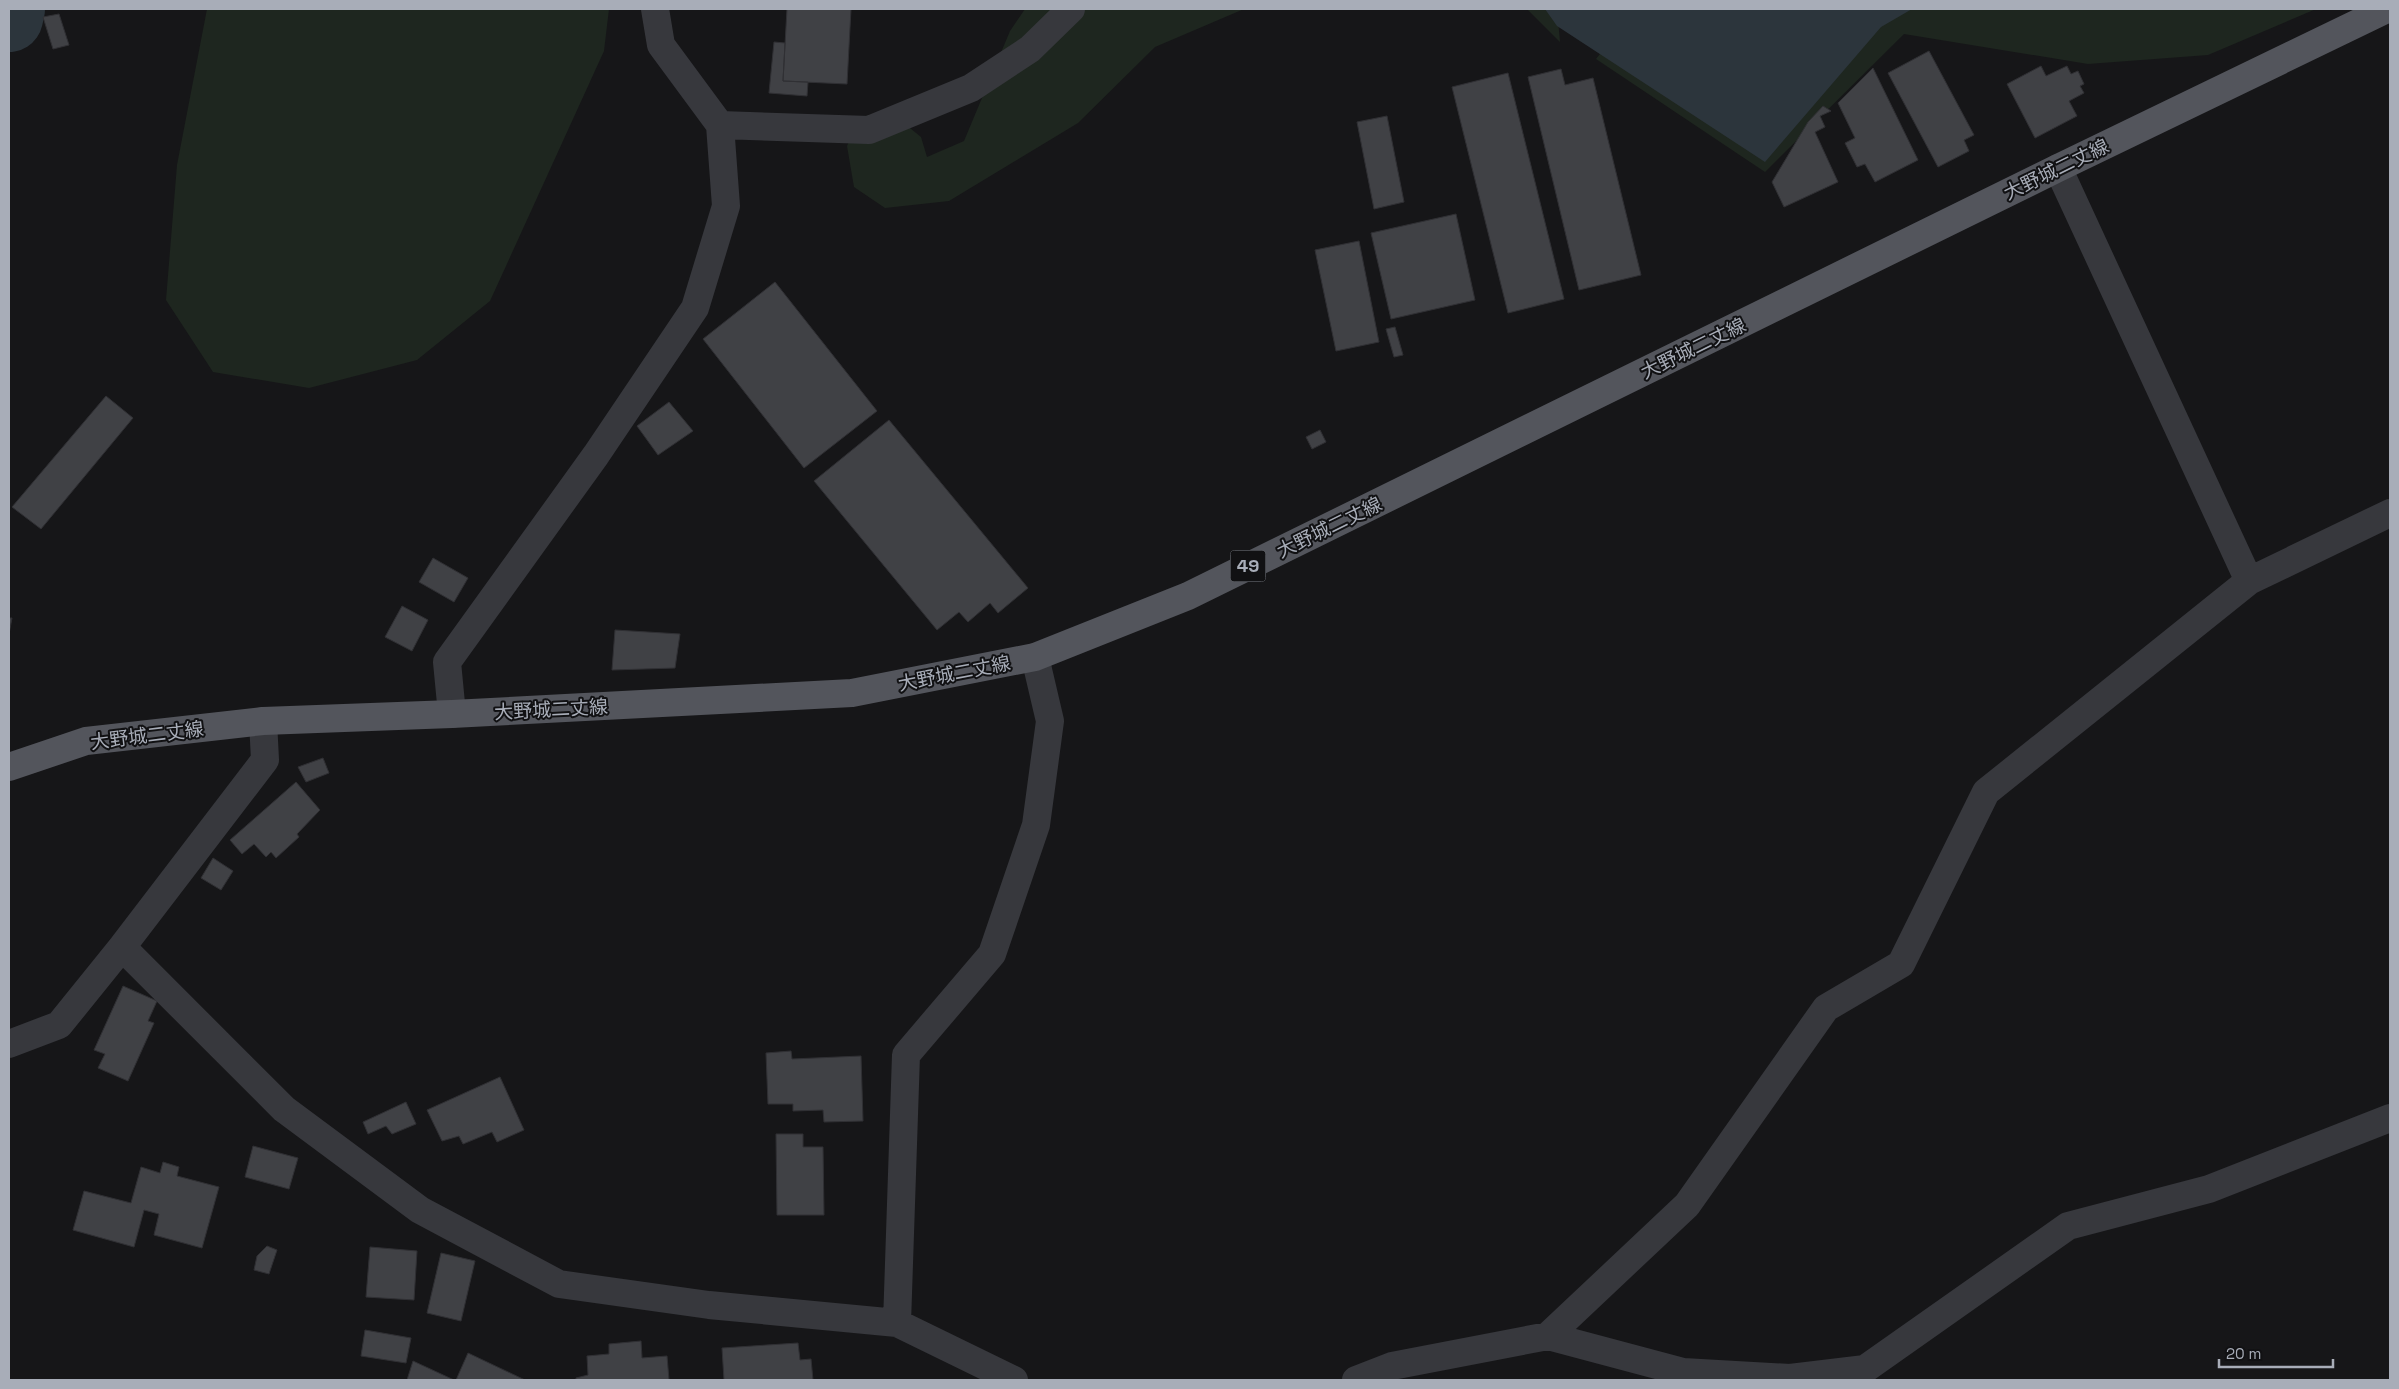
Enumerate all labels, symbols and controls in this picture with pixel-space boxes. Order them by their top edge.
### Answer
street label: 大野城二丈線 [2000,133,2113,206]
street label: 大野城二丈線 [1637,312,1750,385]
street label: 大野城二丈線 [1273,491,1386,564]
road number: 49 [1230,550,1266,582]
street label: 大野城二丈線 [896,650,1012,697]
street label: 大野城二丈線 [493,694,609,725]
street label: 大野城二丈線 [89,716,205,755]
scale bar [2219,1336,2333,1368]
text: 20 m [2226,1344,2261,1363]

